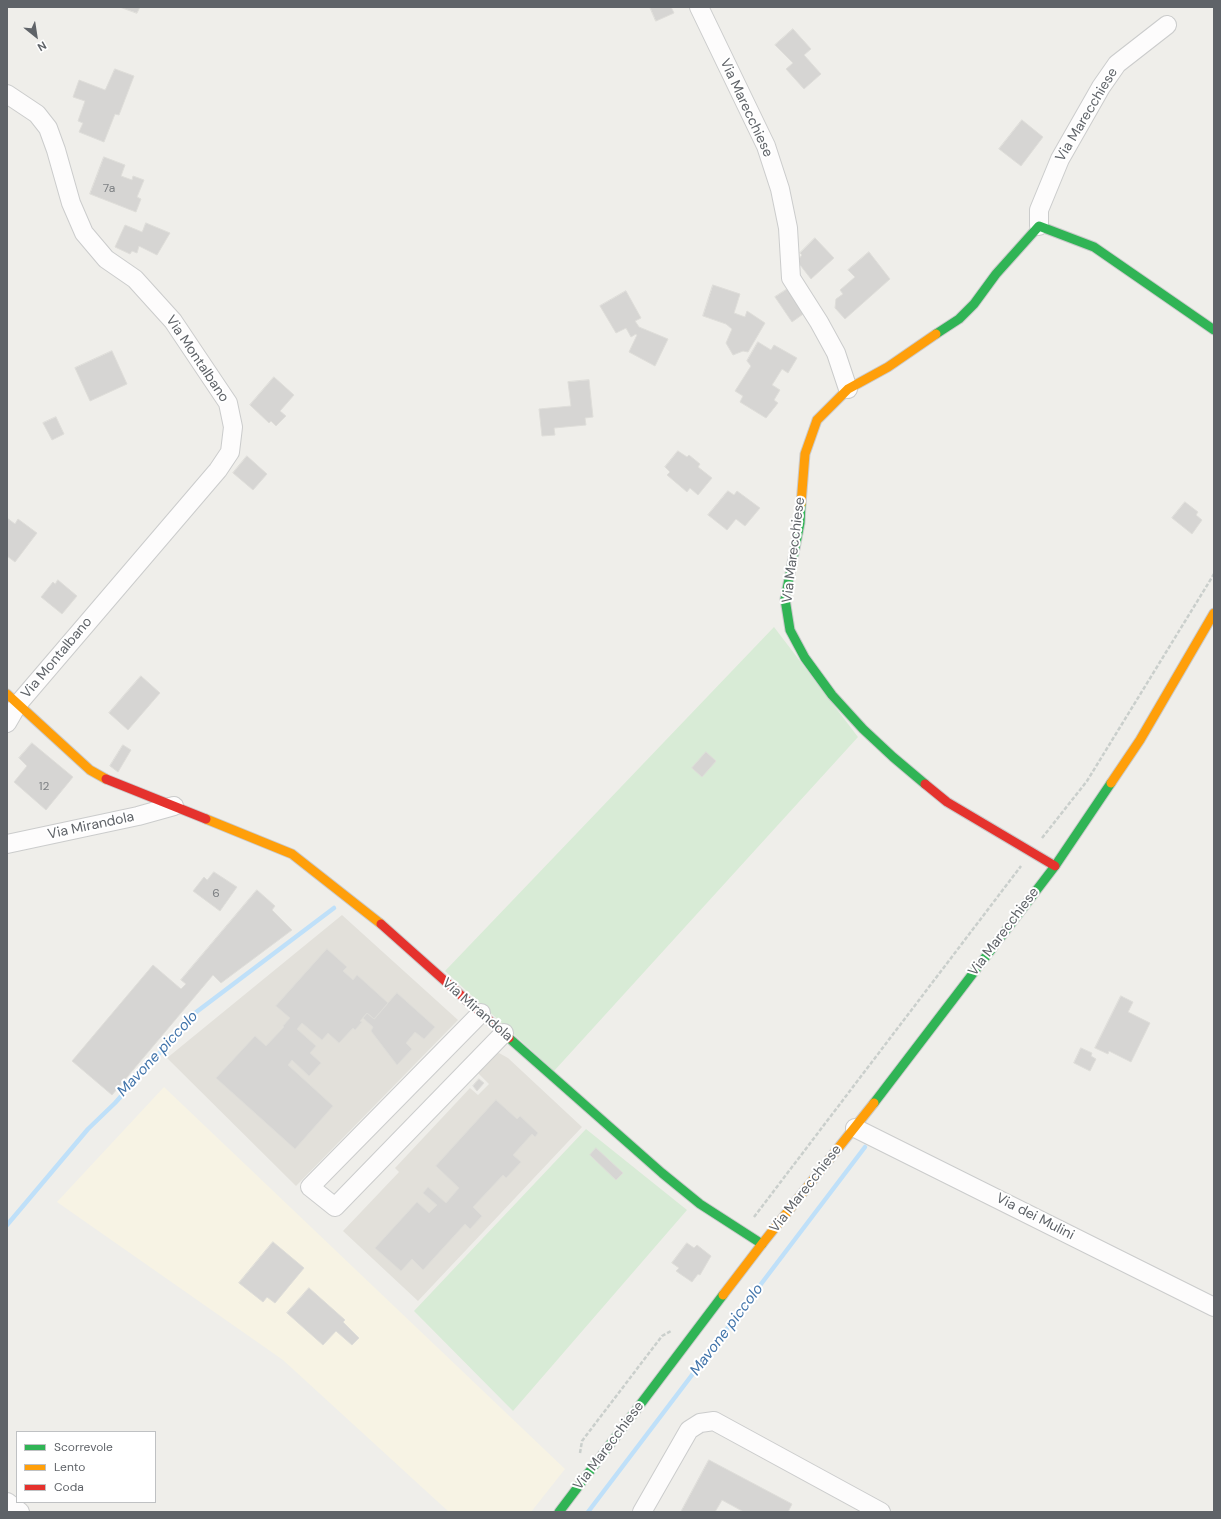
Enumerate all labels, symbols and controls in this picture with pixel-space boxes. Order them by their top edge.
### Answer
north arrow [16,16,56,56]
text: N [35,38,49,54]
street label: Via Marecchiese [716,56,776,160]
street label: Via Marecchiese [1052,65,1122,165]
house number: 7a [103,182,115,196]
street label: Via Montalbano [162,312,232,406]
street label: Via Marecchiese [779,496,809,604]
street label: Via Montalbano [18,614,96,702]
house number: 12 [39,780,49,794]
street label: Via Mirandola [46,809,136,843]
street label: Via Marecchiese [965,884,1043,980]
house number: 6 [212,887,220,901]
street label: Via Mirandola [438,975,516,1045]
water label: Mavone piccolo [114,1008,202,1100]
street label: Via Marecchiese [767,1142,845,1236]
street label: Via dei Mulini [993,1190,1077,1244]
water label: Mavone piccolo [687,1281,767,1379]
street label: Via Marecchiese [570,1398,648,1494]
legend [16,1431,156,1503]
text: Scorrevole [54,1439,113,1455]
text: Lento [54,1459,85,1475]
text: Coda [54,1479,84,1495]

